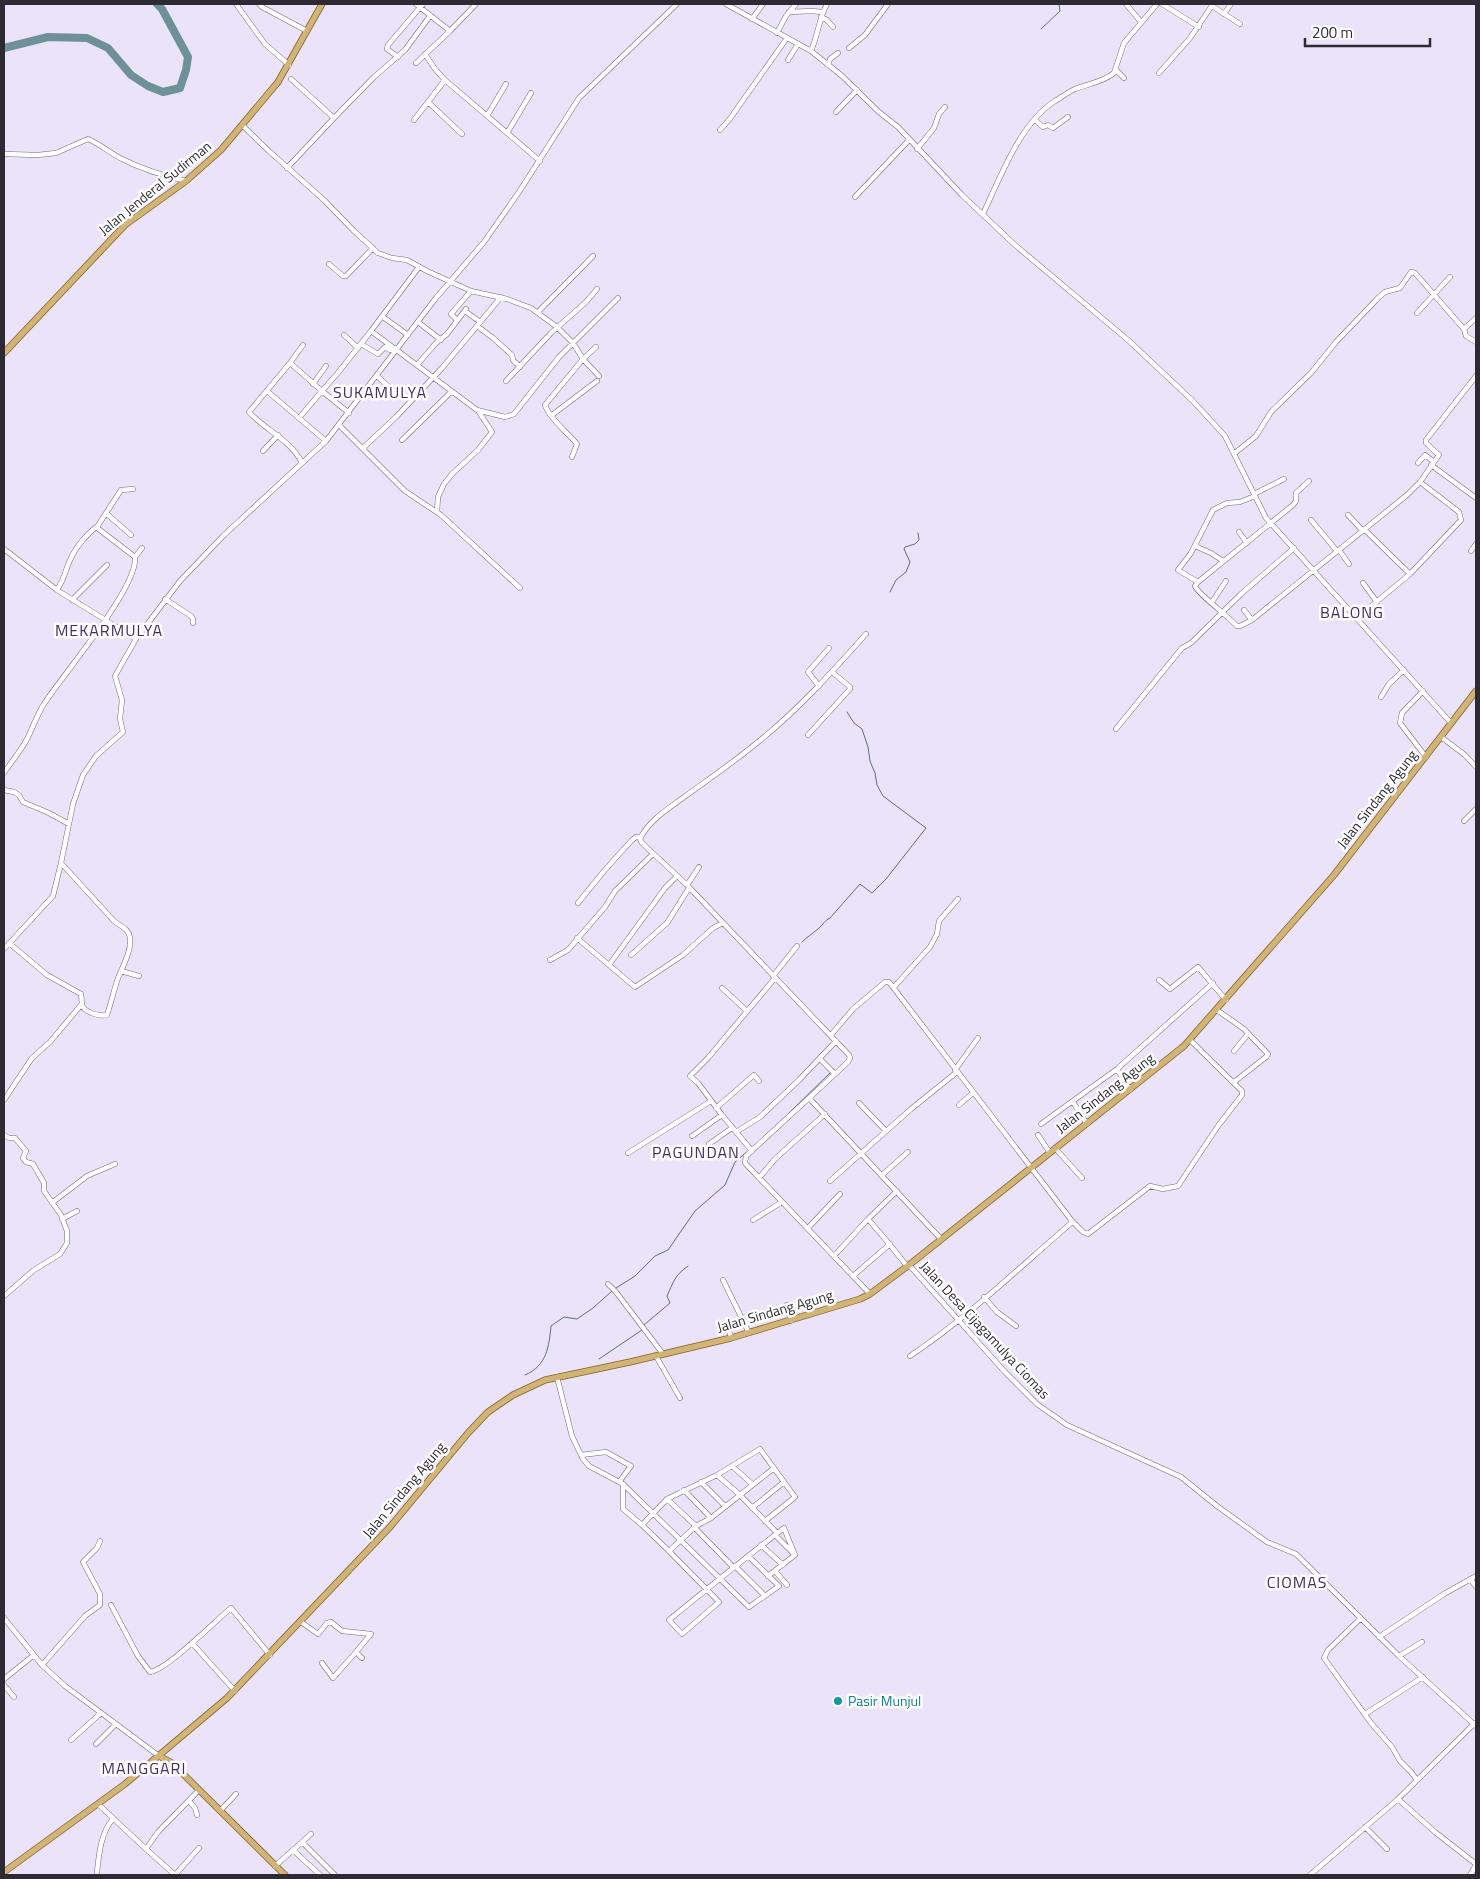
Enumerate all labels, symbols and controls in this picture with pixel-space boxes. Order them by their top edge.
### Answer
scale bar [1305,15,1430,47]
text: 200 m [1312,21,1353,44]
street label: Jalan Jenderal Sudirman [94,135,216,240]
district label: SUKAMULYA [333,380,427,404]
district label: BALONG [1320,600,1384,624]
district label: MEKARMULYA [55,618,163,642]
street label: Jalan Sindang Agung [1331,745,1422,852]
street label: Jalan Sindang Agung [1051,1047,1158,1138]
district label: PAGUNDAN [652,1140,740,1164]
street label: Jalan Desa Cijagamulya Ciomas [916,1256,1055,1403]
street label: Jalan Sindang Agung [714,1284,835,1337]
street label: Jalan Sindang Agung [357,1437,450,1542]
district label: CIOMAS [1267,1570,1327,1594]
place label: Pasir Munjul [848,1690,921,1711]
marker: Pasir Munjul [832,1695,844,1707]
district label: MANGGARI [102,1756,186,1780]

